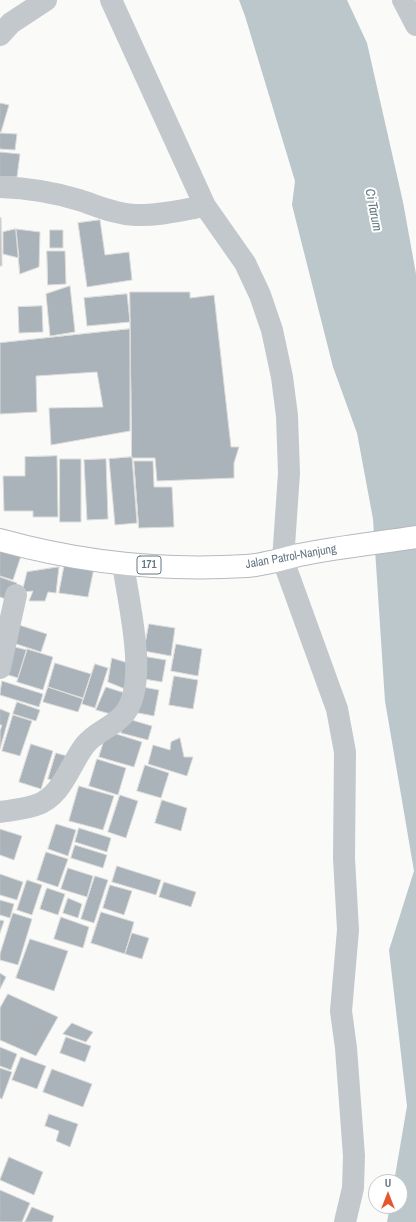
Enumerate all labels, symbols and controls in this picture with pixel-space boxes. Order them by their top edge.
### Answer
water label: Ci Tarum [361,187,385,233]
street label: Jalan Patrol-Nanjung [245,542,337,572]
road number: 171 [137,556,161,574]
north arrow [368,1174,408,1214]
text: U [385,1176,391,1190]

